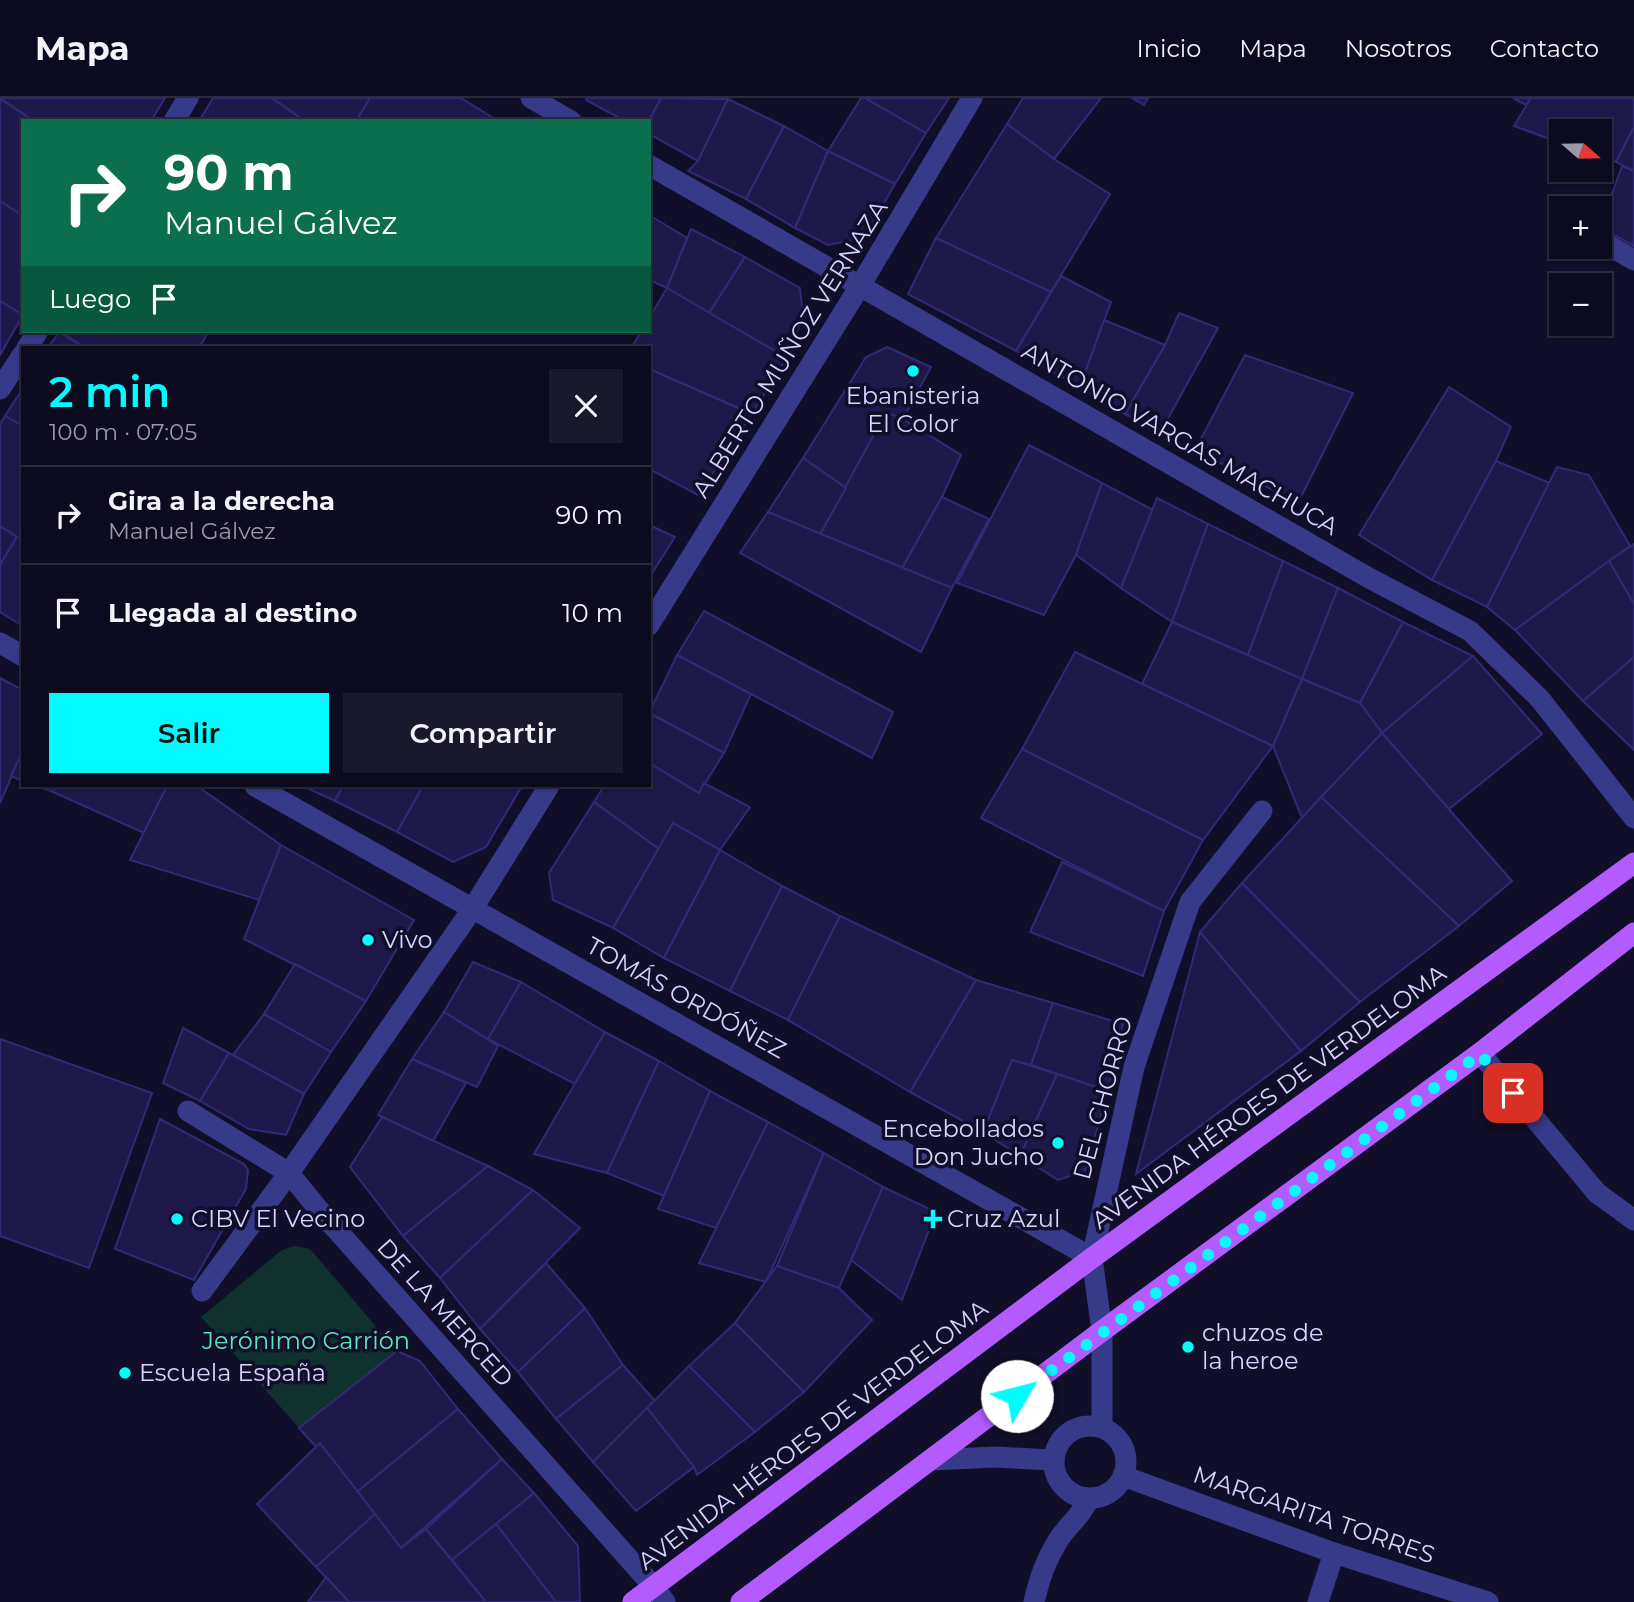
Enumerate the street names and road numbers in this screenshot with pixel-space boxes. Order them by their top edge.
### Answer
street label: ALBERTO MUÑOZ VERNAZA [686,194,894,503]
street label: ANTONIO VARGAS MACHUCA [1017,336,1344,542]
street label: TOMÁS ORDÓÑEZ [581,931,791,1064]
street label: AVENIDA HÉROES DE VERDELOMA [1086,958,1452,1235]
street label: DEL CHORRO [1067,1013,1138,1183]
street label: DE LA MERCED [371,1233,519,1393]
street label: AVENIDA HÉROES DE VERDELOMA [632,1293,994,1576]
street label: MARGARITA TORRES [1190,1460,1439,1569]

